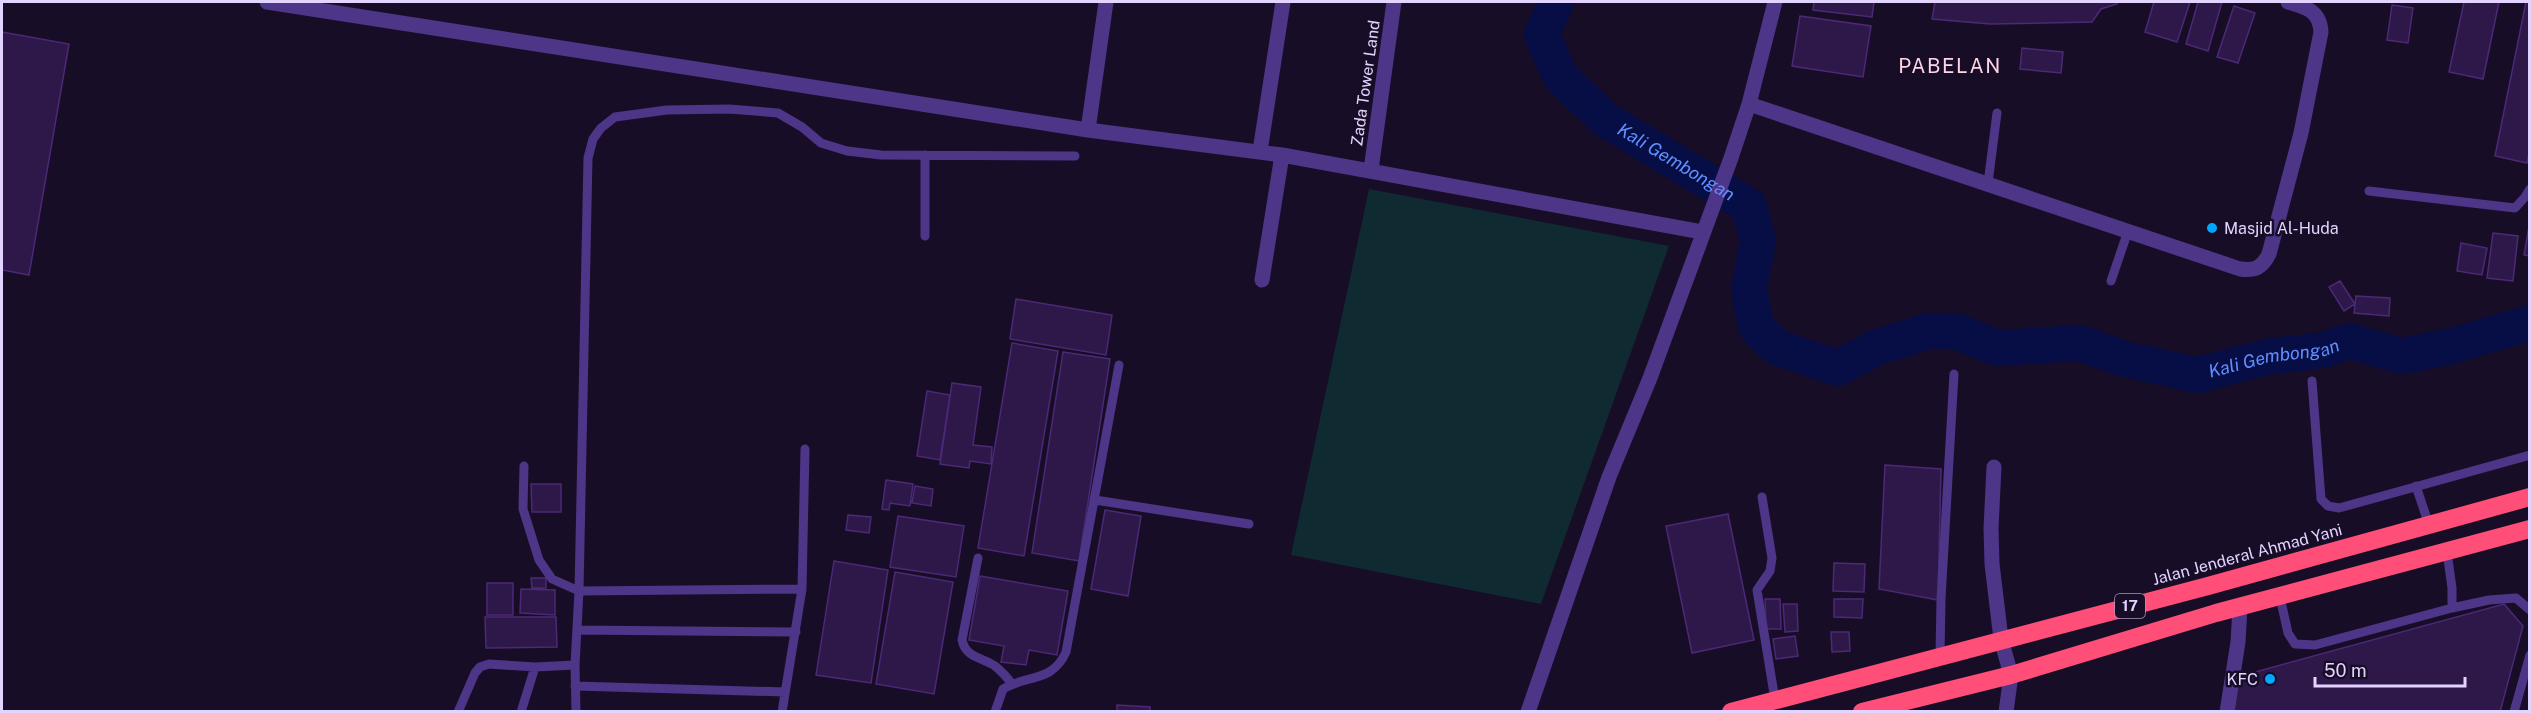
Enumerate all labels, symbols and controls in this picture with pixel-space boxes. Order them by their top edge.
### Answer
street label: Zada Tower Land [1347,19,1384,147]
district label: PABELAN [1898,54,2002,78]
water label: Kali Gembongan [1614,118,1739,205]
place label: Masjid Al-Huda [2224,219,2339,238]
marker: Masjid Al-Huda [2205,221,2219,235]
water label: Kali Gembongan [2206,334,2342,382]
street label: Jalan Jenderal Ahmad Yani [2150,520,2344,589]
road number: 17 [2115,594,2145,618]
scale bar [2315,650,2465,688]
text: 50 m [2324,660,2367,681]
place label: KFC [2227,670,2258,689]
marker: KFC [2263,672,2277,686]

